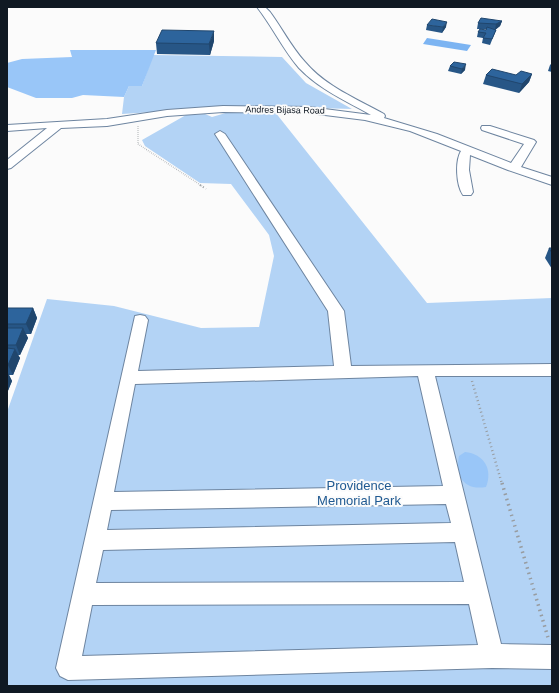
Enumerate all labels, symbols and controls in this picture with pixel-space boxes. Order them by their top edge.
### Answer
street label: Andres Bijasa Road [245,104,325,116]
park label: Providence Memorial Park [317,478,401,508]

